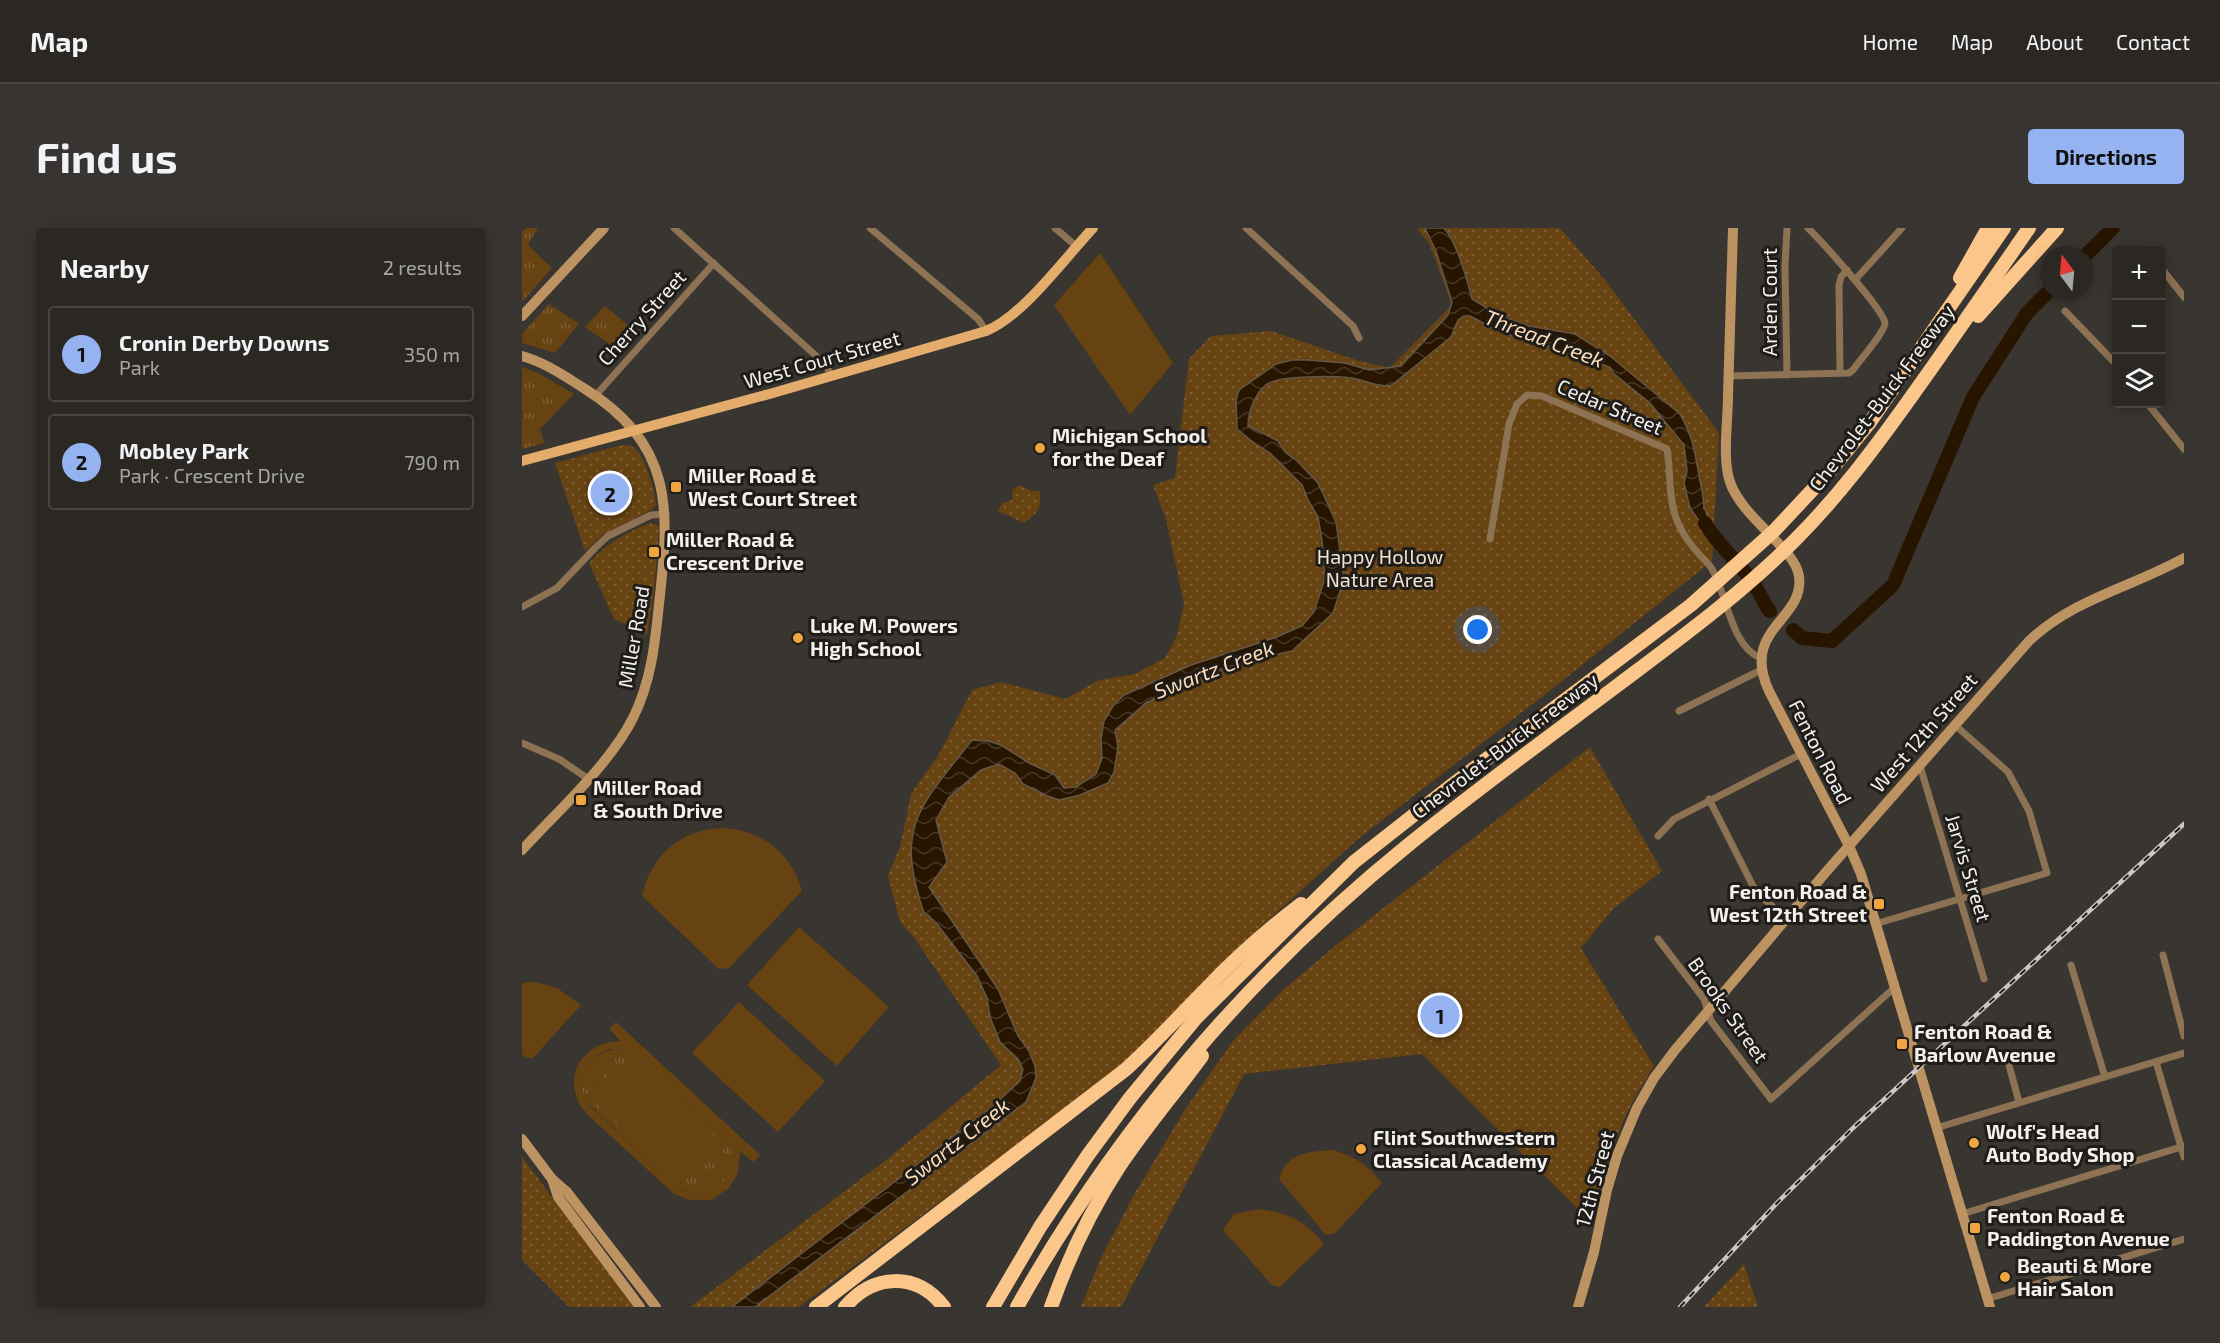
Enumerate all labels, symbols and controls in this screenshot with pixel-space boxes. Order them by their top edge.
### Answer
text: Map [30,24,88,58]
text: Home [1862,29,1918,54]
text: Map [1951,29,1993,54]
text: About [2026,29,2083,54]
text: Contact [2116,29,2190,54]
button: Directions [2028,129,2184,184]
text: Find us [36,131,178,181]
north arrow [2040,246,2094,300]
map controls [2112,246,2166,408]
button: + [2112,246,2166,300]
street label: Arden Court [1757,247,1781,356]
text: Nearby [60,252,149,283]
text: 2 results [383,255,462,279]
street label: Cherry Street [592,264,691,370]
street label: Chevrolet-Buick Freeway [1803,299,1959,495]
button: − [2112,300,2166,354]
water label: Thread Creek [1481,303,1608,372]
street label: West Court Street [741,325,903,393]
text: Cronin Derby Downs [119,329,329,355]
text: 1 [77,342,86,366]
text: 350 m [404,342,460,366]
button: layers [2112,354,2166,408]
text: Park [119,355,160,379]
street label: Cedar Street [1554,373,1667,439]
place label: Michigan School for the Deaf [1052,423,1207,470]
text: Mobley Park [119,437,249,463]
marker: Michigan School for the Deaf [1033,441,1047,455]
text: 2 [76,450,87,474]
text: 790 m [404,450,460,474]
text: Park · Crescent Drive [119,463,305,487]
place label: Miller Road & West Court Street [688,463,857,510]
pin: 2 [590,470,629,516]
marker: Miller Road & West Court Street [669,480,683,494]
place label: Miller Road & Crescent Drive [666,527,804,574]
park label: Happy Hollow Nature Area [1317,544,1443,591]
marker: Miller Road & Crescent Drive [647,545,661,559]
street label: Miller Road [612,584,654,690]
place label: Luke M. Powers High School [810,613,958,660]
your location [1463,615,1492,644]
marker: Luke M. Powers High School [791,631,805,645]
water label: Swartz Creek [1150,634,1277,703]
street label: Chevrolet-Buick Freeway [1406,667,1603,823]
street label: West 12th Street [1865,668,1982,797]
street label: Fenton Road [1784,695,1857,808]
place label: Miller Road & South Drive [593,775,723,822]
marker: Miller Road & South Drive [574,793,588,807]
street label: Jarvis Street [1941,811,1997,925]
place label: Fenton Road & West 12th Street [1710,879,1867,926]
marker: Fenton Road & West 12th Street [1872,897,1886,911]
street label: Brooks Street [1684,952,1774,1067]
pin: 1 [1420,992,1460,1038]
place label: Fenton Road & Barlow Avenue [1914,1019,2056,1066]
marker: Fenton Road & Barlow Avenue [1895,1037,1909,1051]
water label: Swartz Creek [898,1092,1014,1190]
place label: Wolf's Head Auto Body Shop [1986,1119,2135,1167]
place label: Flint Southwestern Classical Academy [1373,1125,1555,1173]
street label: 12th Street [1570,1128,1618,1229]
marker: Wolf's Head Auto Body Shop [1967,1136,1981,1150]
marker: Flint Southwestern Classical Academy [1354,1142,1368,1156]
place label: Fenton Road & Paddington Avenue [1987,1203,2170,1250]
marker: Fenton Road & Paddington Avenue [1968,1221,1982,1235]
place label: Beauti & More Hair Salon [2017,1253,2152,1300]
marker: Beauti & More Hair Salon [1998,1270,2012,1284]

